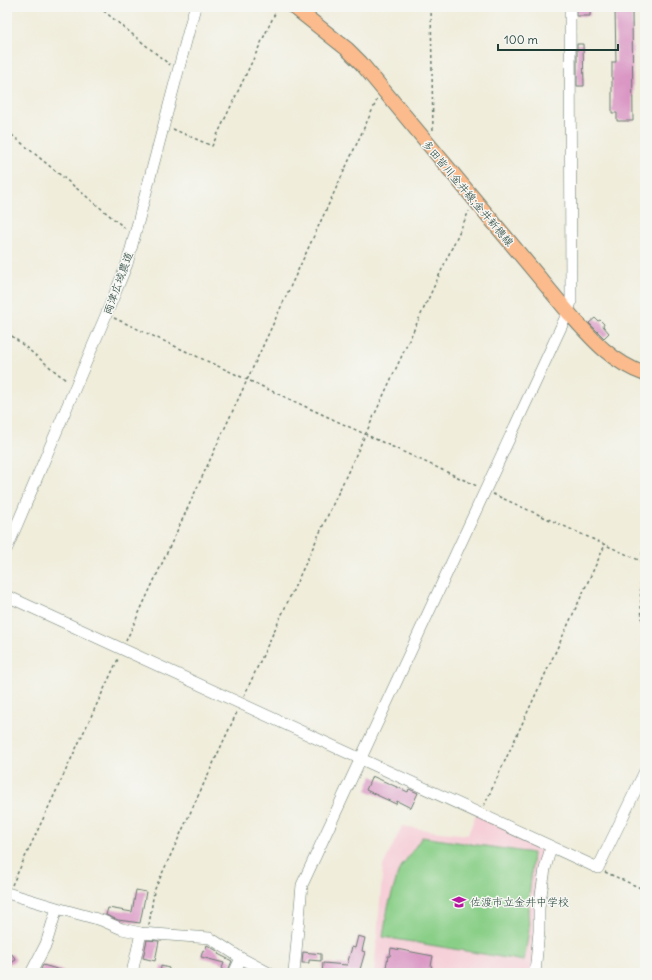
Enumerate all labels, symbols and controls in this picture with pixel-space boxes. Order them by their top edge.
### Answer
scale bar [498,26,618,52]
text: 100 m [504,32,538,47]
street label: 多田皆川金井線;金井新穂線 [419,137,517,249]
street label: 両津広域農道 [100,250,136,316]
school or university icon: 佐渡市立金井中学校 [451,894,467,910]
place label: 佐渡市立金井中学校 [470,895,569,909]

